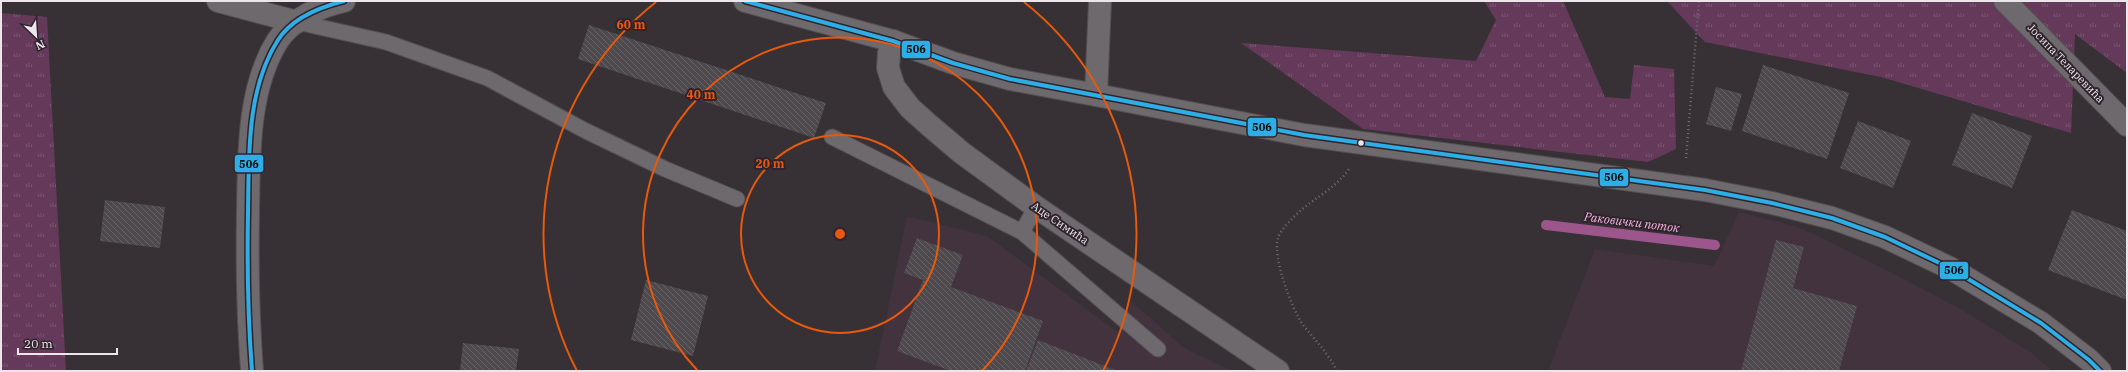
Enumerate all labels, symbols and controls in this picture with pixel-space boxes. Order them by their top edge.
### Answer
north arrow [16,16,56,56]
text: 60 m [617,17,646,32]
street label: Јосипа Теларевића [2025,21,2107,105]
text: N [33,37,47,53]
line badge: 506 [901,40,931,59]
text: 506 [906,42,926,56]
text: 40 m [687,87,716,102]
line badge: 506 [1247,117,1277,137]
text: 506 [1252,120,1272,134]
unlabelled marker [1356,138,1366,148]
line badge: 506 [234,154,264,173]
text: 20 m [756,156,785,171]
text: 506 [239,157,259,171]
line badge: 506 [1599,168,1629,187]
text: 506 [1604,170,1624,184]
street label: Аце Симића [1029,199,1091,247]
water label: Раковички поток [1582,209,1681,235]
centre of rings [833,227,847,241]
line badge: 506 [1939,261,1969,280]
text: 506 [1944,263,1964,277]
scale bar [18,330,117,356]
text: 20 m [24,336,53,351]

